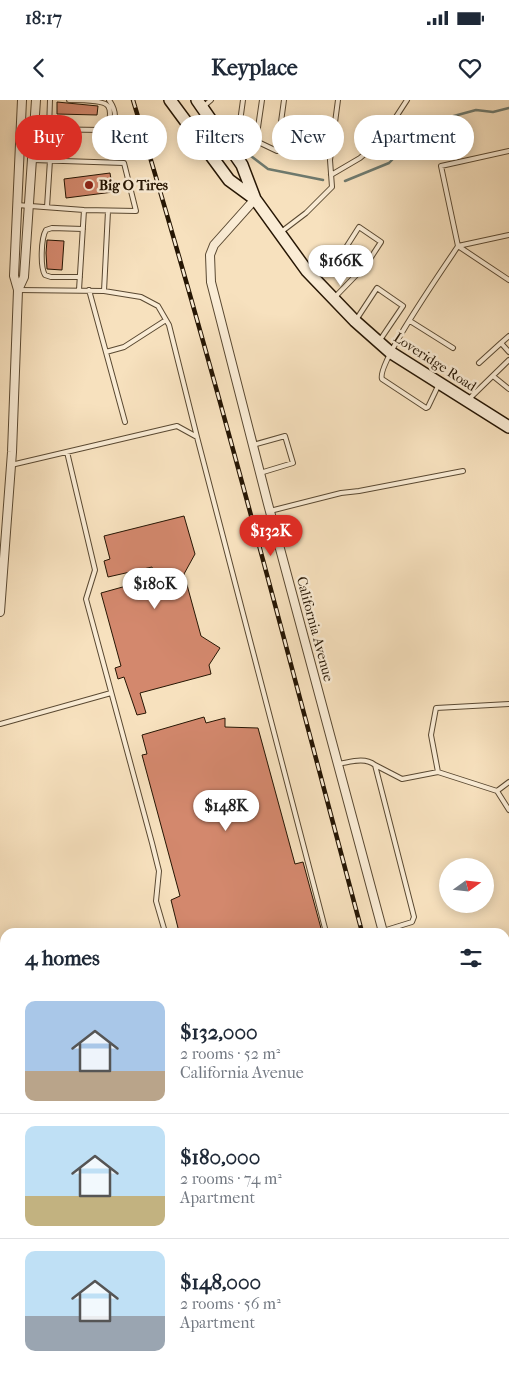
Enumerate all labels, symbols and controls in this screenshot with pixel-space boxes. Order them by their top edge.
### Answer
text: 18:17 [25,7,62,29]
icon: back [25,54,53,82]
icon: heart [456,54,484,82]
text: Keyplace [211,55,298,81]
chip: Buy [15,115,82,160]
chip: Rent [92,115,167,160]
chip: Filters [177,115,262,160]
chip: New [272,115,344,160]
chip: Apartment [354,115,474,160]
place label: Big O Tires [99,177,169,194]
marker: Big O Tires [83,179,95,191]
pin: $166K [306,244,376,287]
text: $166K [319,251,363,270]
street label: Loveridge Road [390,329,480,395]
pin: $132K [236,514,306,557]
text: $132K [251,521,291,540]
pin: $180K [120,568,190,610]
text: $180K [133,574,177,593]
street label: California Avenue [293,575,337,684]
pin: $148K [191,790,261,832]
text: $148K [204,796,248,815]
north arrow [439,858,494,912]
map controls [439,858,494,913]
icon: filters [457,944,485,972]
text: 4 homes [25,946,100,970]
text: $132,000 [180,1020,258,1044]
icon: home [65,1021,125,1081]
text: 2 rooms · 52 m² [180,1044,280,1063]
text: California Avenue [180,1063,304,1082]
text: $180,000 [180,1145,260,1169]
icon: home [65,1146,125,1206]
text: 2 rooms · 74 m² [180,1169,282,1188]
text: Apartment [180,1188,255,1207]
text: $148,000 [180,1270,261,1294]
icon: home [65,1271,125,1331]
text: 2 rooms · 56 m² [180,1294,281,1313]
text: Apartment [180,1313,255,1332]

